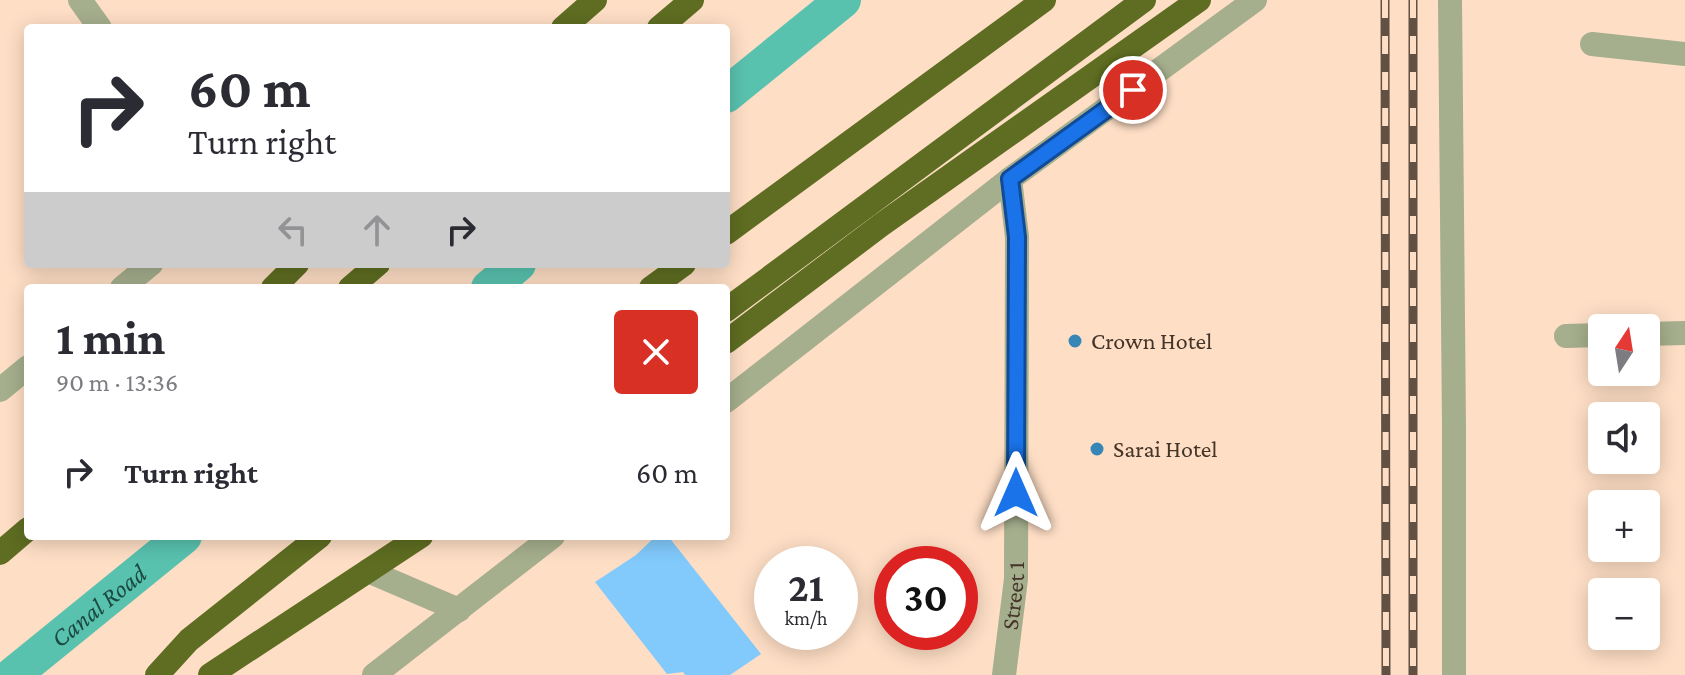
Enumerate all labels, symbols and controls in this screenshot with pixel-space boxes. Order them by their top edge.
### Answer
icon: right [56,56,160,160]
pin [1099,56,1167,124]
text: 60 m [188,57,311,119]
icon: arrive [1111,68,1155,112]
text: Turn right [188,122,336,162]
icon: left [271,208,315,252]
icon: ahead [355,208,399,252]
icon: right [439,208,483,252]
button: close [614,310,698,394]
text: 1 min [56,311,165,364]
north arrow [1588,314,1660,386]
map controls [1588,314,1660,650]
place label: Crown Hotel [1091,327,1212,354]
marker: Crown Hotel [1066,332,1084,350]
text: 90 m · 13:36 [56,368,178,397]
button: sound [1588,402,1660,474]
place label: Sarai Hotel [1113,435,1218,462]
marker: Sarai Hotel [1088,440,1106,458]
icon: right [56,450,100,494]
position arrow [974,451,1058,535]
text: Turn right [124,456,258,489]
text: 60 m [636,456,698,489]
button: + [1588,490,1660,562]
speed limit sign: 30 [874,546,978,650]
water label: Canal Road [45,558,153,653]
street label: Street 1 [996,561,1029,631]
text: 21 [788,565,824,610]
button: − [1588,578,1660,650]
text: km/h [784,607,828,629]

